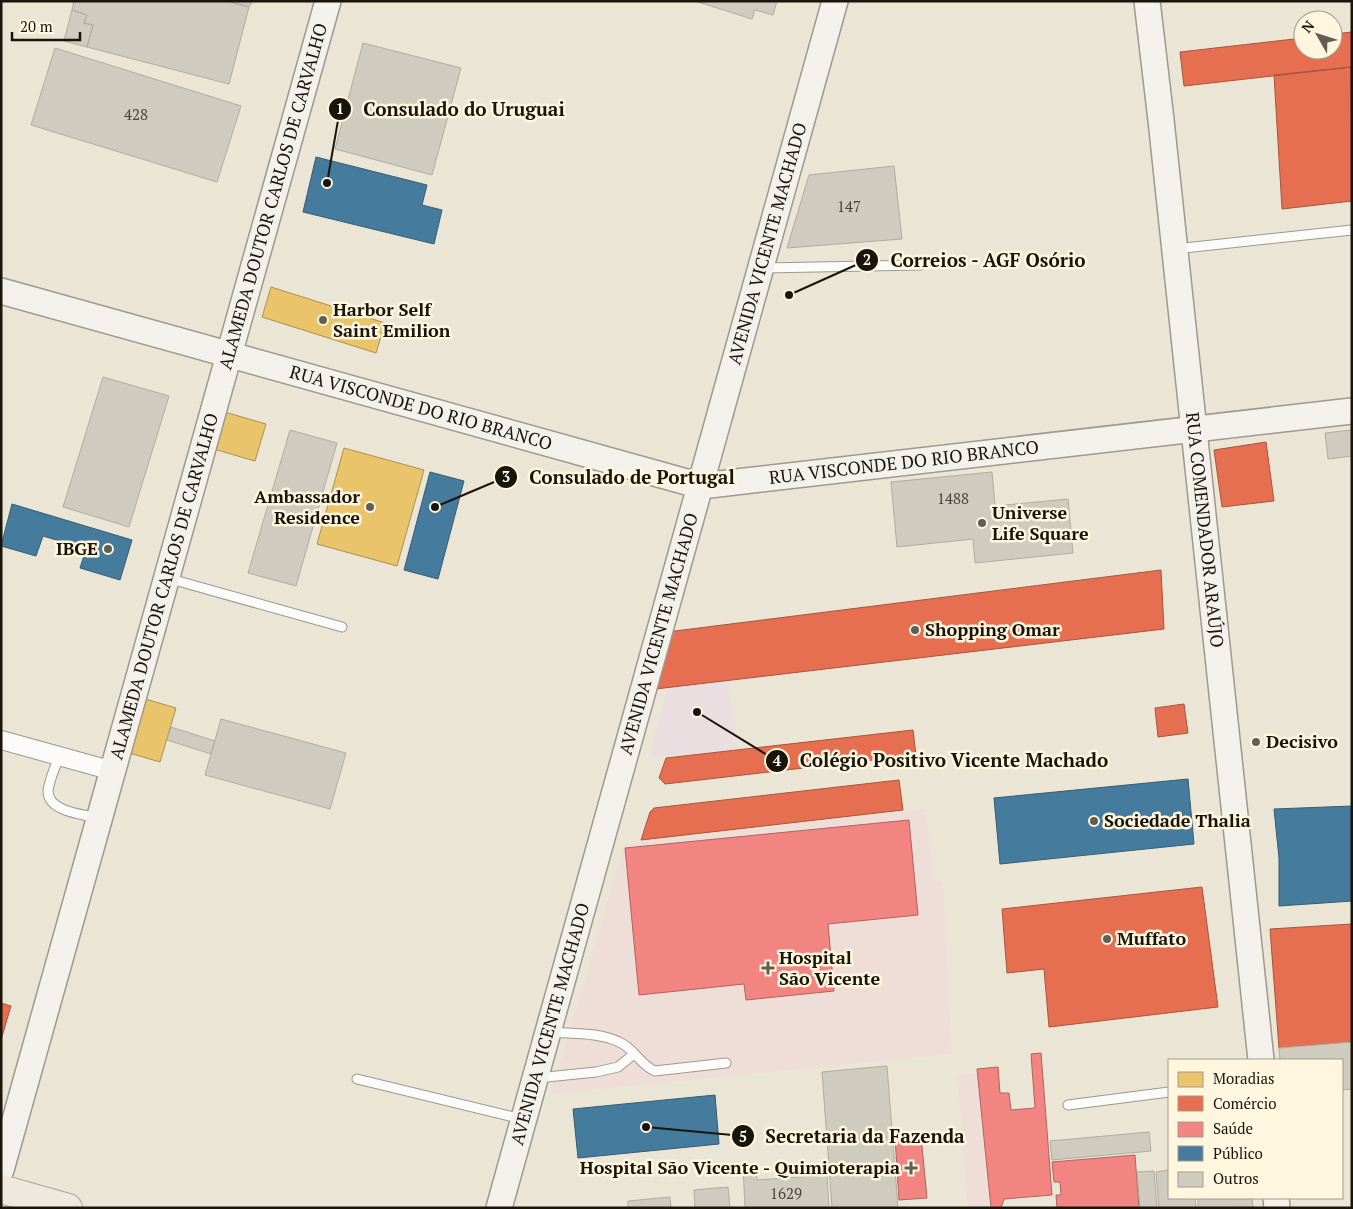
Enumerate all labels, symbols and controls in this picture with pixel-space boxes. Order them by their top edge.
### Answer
scale bar [12,10,80,42]
north arrow [1293,10,1343,60]
text: 20 m [20,16,53,36]
text: N [1297,16,1318,37]
street label: ALAMEDA DOUTOR CARLOS DE CARVALHO [212,20,332,372]
callout: Consulado do Uruguai [328,92,574,126]
text: Consulado do Uruguai [363,96,565,121]
text: 1 [336,98,344,118]
house number: 428 [124,104,148,124]
street label: AVENIDA VICENTE MACHADO [721,120,812,367]
house number: 147 [837,196,861,216]
callout: Correios - AGF Osório [855,243,1097,277]
text: Correios - AGF Osório [890,247,1086,272]
text: 2 [863,249,871,269]
place label: Harbor Self Saint Emilion [333,297,451,342]
marker: Harbor Self Saint Emilion [317,314,329,326]
street label: RUA VISCONDE DO RIO BRANCO [287,359,555,455]
street label: ALAMEDA DOUTOR CARLOS DE CARVALHO [103,410,223,762]
street label: RUA COMENDADOR ARAÚJO [1181,411,1230,649]
street label: RUA VISCONDE DO RIO BRANCO [768,434,1040,489]
callout: Consulado de Portugal [494,460,744,494]
text: Consulado de Portugal [529,464,735,489]
text: 3 [502,466,510,486]
place label: Ambassador Residence [254,484,360,529]
house number: 1488 [937,488,969,508]
place label: Universe Life Square [992,500,1089,545]
marker: Ambassador Residence [364,501,376,513]
street label: AVENIDA VICENTE MACHADO [613,510,703,757]
marker: Universe Life Square [976,517,988,529]
place label: IBGE [56,536,98,560]
marker: IBGE [102,543,114,555]
place label: Shopping Omar [925,617,1060,641]
marker: Shopping Omar [909,624,921,636]
place label: Decisivo [1266,729,1338,753]
marker: Decisivo [1250,736,1262,748]
callout: Colégio Positivo Vicente Machado [765,744,1119,778]
text: Colégio Positivo Vicente Machado [800,747,1108,772]
text: 4 [773,750,782,770]
place label: Sociedade Thalia [1104,808,1251,832]
marker: Sociedade Thalia [1088,815,1100,827]
street label: AVENIDA VICENTE MACHADO [504,900,594,1148]
place label: Muffato [1117,926,1186,950]
marker: Muffato [1101,933,1113,945]
place label: Hospital São Vicente [779,945,880,990]
marker: Hospital São Vicente [761,961,775,975]
legend [1168,1059,1343,1199]
text: Moradias [1213,1068,1275,1088]
text: Comércio [1213,1093,1277,1113]
text: Saúde [1213,1118,1253,1138]
callout: Secretaria da Fazenda [730,1119,975,1153]
text: Secretaria da Fazenda [765,1123,965,1148]
text: 5 [739,1126,747,1146]
text: Público [1213,1143,1263,1163]
place label: Hospital São Vicente - Quimioterapia [580,1155,900,1179]
marker: Hospital São Vicente - Quimioterapia [904,1161,918,1175]
text: Outros [1213,1168,1259,1188]
house number: 1629 [770,1183,802,1203]

